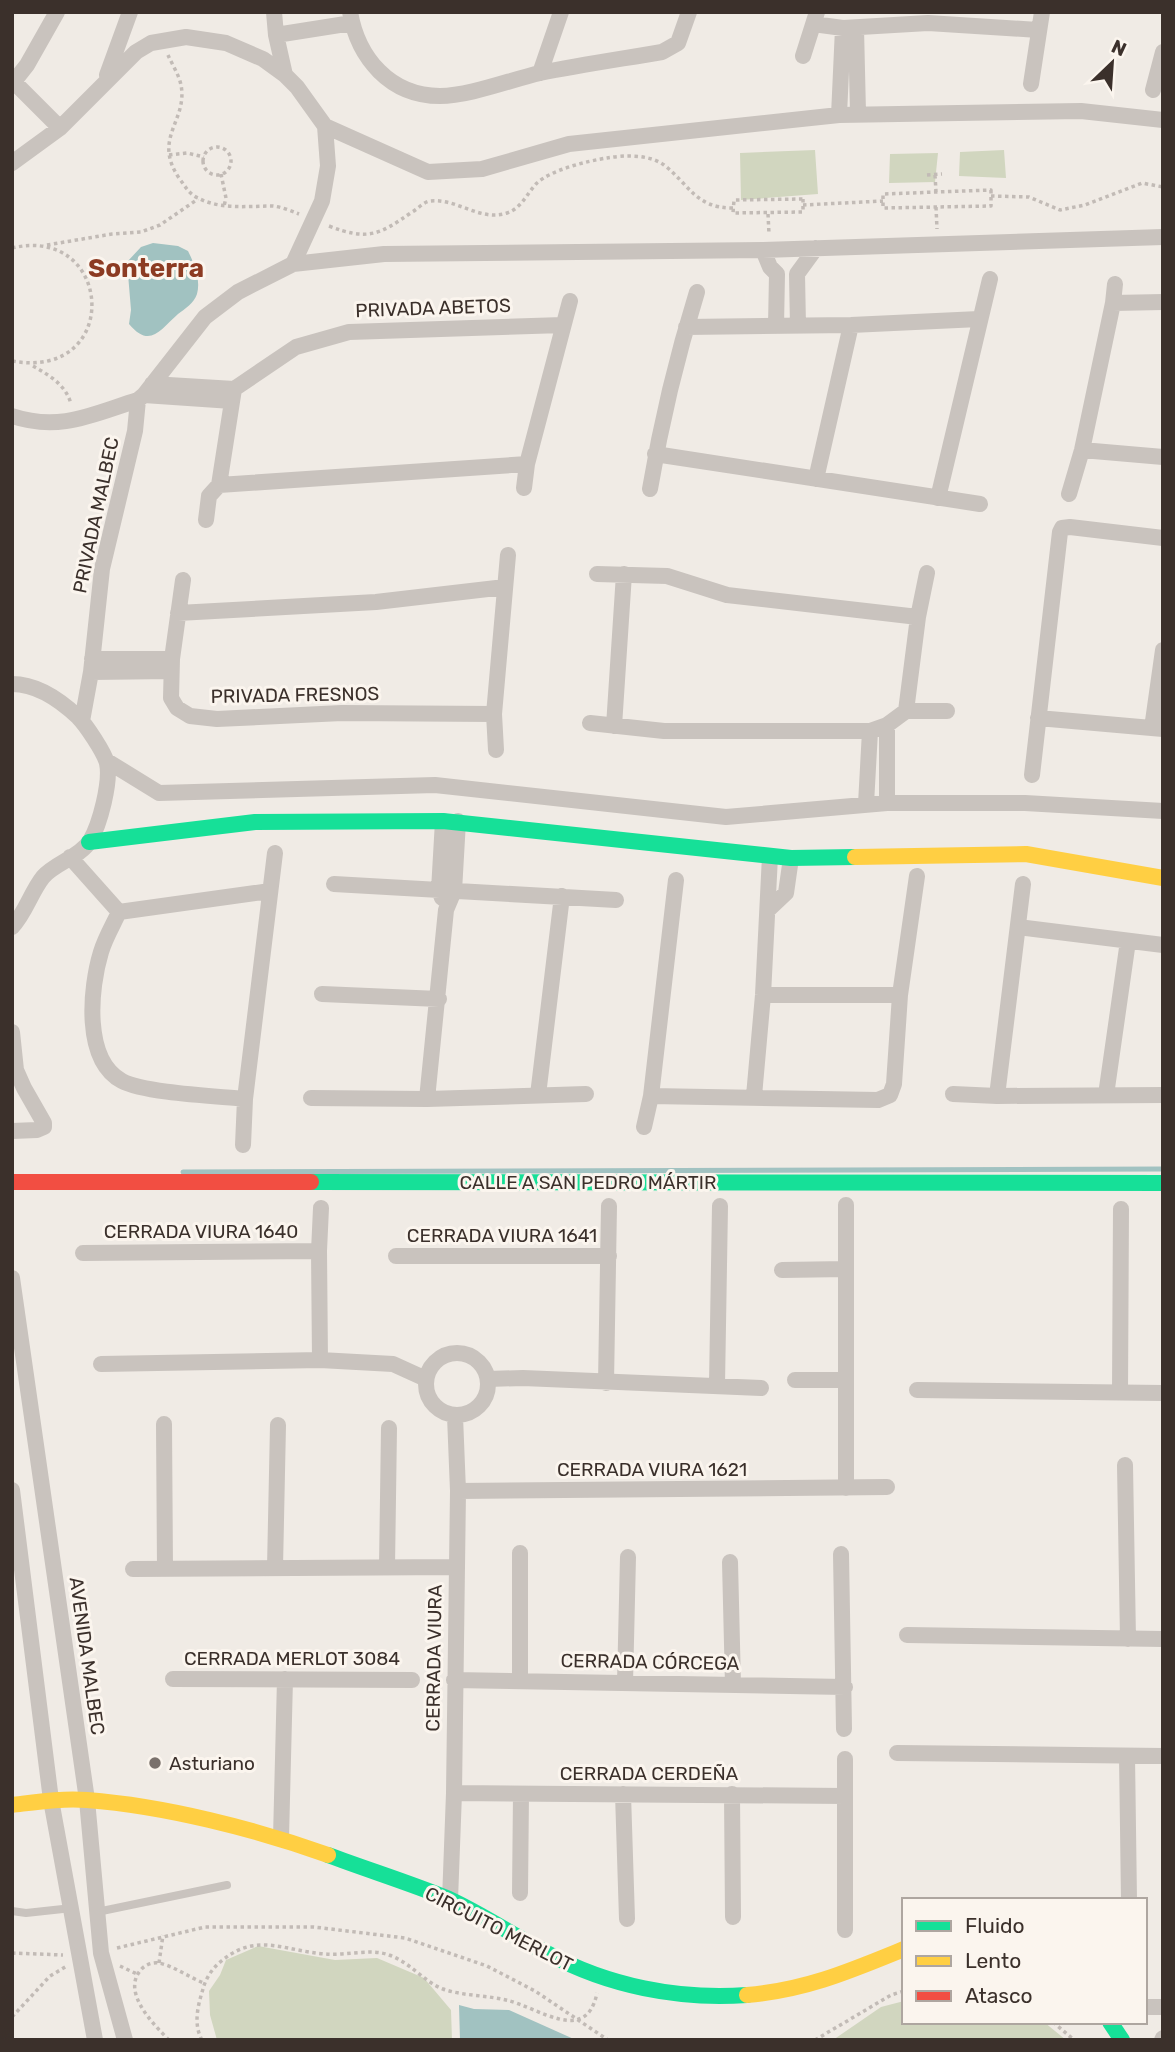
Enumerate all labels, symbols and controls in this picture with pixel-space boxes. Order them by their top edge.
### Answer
north arrow [1077,28,1147,98]
text: N [1108,35,1130,61]
district label: Sonterra [88,253,204,284]
street label: PRIVADA ABETOS [355,294,511,322]
street label: PRIVADA MALBEC [68,435,124,595]
street label: PRIVADA FRESNOS [211,682,379,708]
street label: CALLE A SAN PEDRO MÁRTIR [460,1171,716,1194]
street label: CERRADA VIURA 1640 [104,1220,298,1243]
street label: CERRADA VIURA 1641 [407,1224,597,1247]
street label: CERRADA VIURA 1621 [557,1458,747,1481]
street label: AVENIDA MALBEC [65,1576,109,1736]
street label: CERRADA VIURA [421,1584,447,1732]
street label: CERRADA MERLOT 3084 [184,1647,400,1670]
street label: CERRADA CÓRCEGA [560,1649,740,1675]
place label: Asturiano [169,1752,255,1775]
marker: Asturiano [147,1755,163,1771]
street label: CERRADA CERDEÑA [560,1762,739,1785]
street label: CIRCUITO MERLOT [421,1882,577,1976]
legend [902,1898,1147,2024]
text: Fluido [965,1913,1025,1938]
text: Lento [965,1948,1021,1973]
text: Atasco [965,1983,1033,2008]

